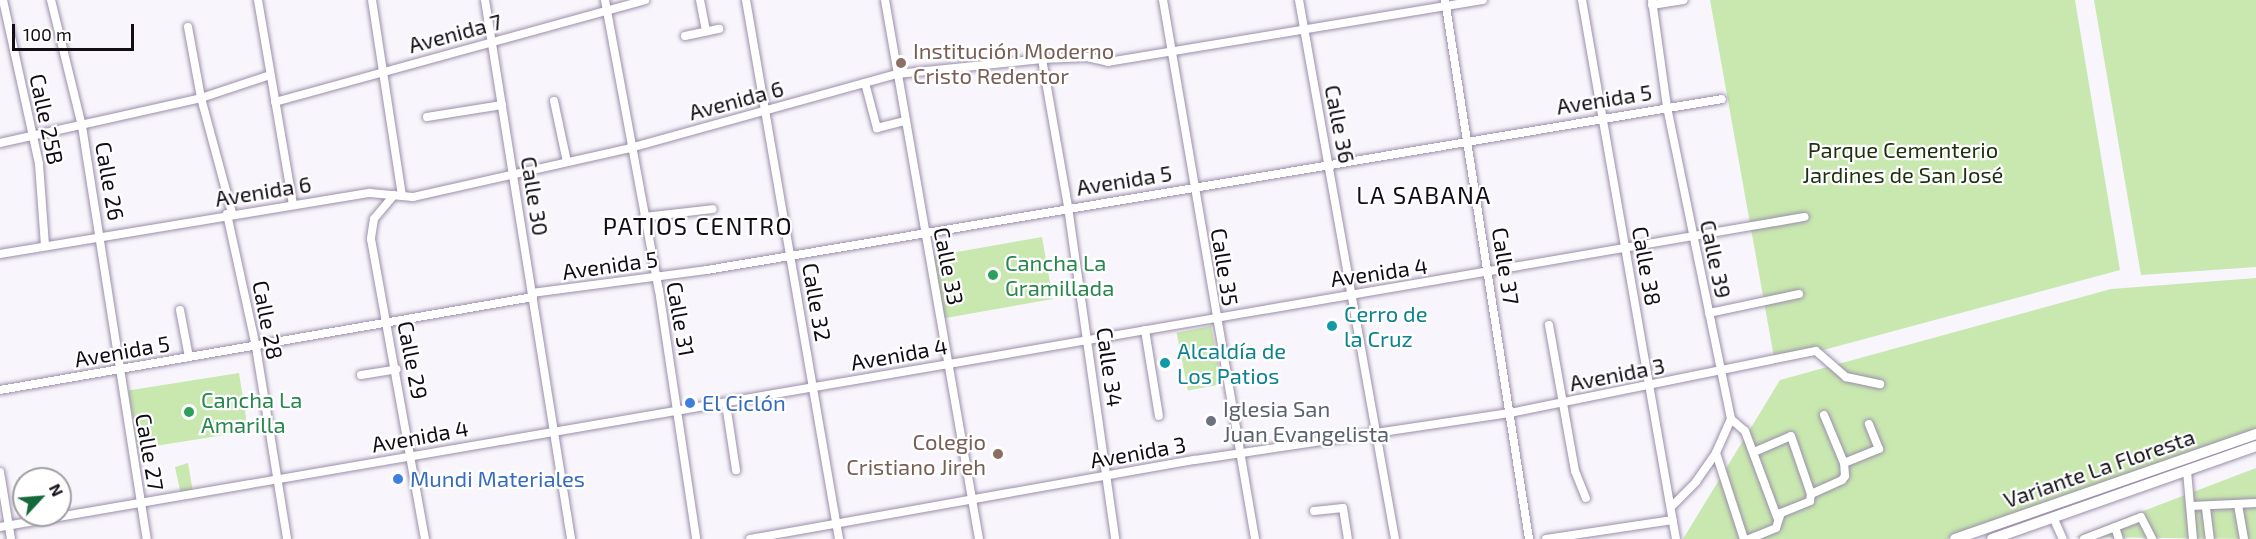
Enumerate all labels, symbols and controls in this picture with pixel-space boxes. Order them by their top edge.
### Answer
street label: Avenida 7 [405,8,505,58]
scale bar [15,12,136,50]
text: 100 m [23,23,72,45]
place label: Institución Moderno Cristo Redentor [913,37,1114,88]
marker: Institución Moderno Cristo Redentor [894,56,908,70]
street label: Calle 25B [25,71,69,167]
street label: Avenida 6 [686,75,786,125]
street label: Avenida 5 [1554,78,1654,120]
street label: Calle 36 [1319,83,1361,165]
park label: Parque Cementerio Jardines de San José [1802,136,2004,188]
street label: Calle 26 [90,140,130,222]
street label: Calle 30 [516,154,554,238]
street label: Avenida 5 [1074,159,1174,201]
street label: Avenida 6 [213,170,313,212]
district label: LA SABANA [1356,181,1492,209]
district label: PATIOS CENTRO [603,212,793,240]
street label: Calle 39 [1695,218,1737,300]
street label: Calle 38 [1627,224,1667,308]
street label: Calle 33 [929,225,969,307]
street label: Calle 37 [1487,225,1525,307]
street label: Calle 35 [1206,226,1244,308]
street label: Avenida 5 [561,245,659,285]
place label: Cancha La Gramillada [1005,249,1114,300]
street label: Avenida 4 [1329,252,1429,292]
street label: Calle 32 [797,261,837,343]
marker: Cancha La Gramillada [986,268,1000,282]
street label: Calle 28 [247,278,289,362]
street label: Calle 31 [661,280,701,358]
place label: Cerro de la Cruz [1344,300,1428,352]
street label: Calle 29 [392,319,434,401]
marker: Cerro de la Cruz [1325,319,1339,333]
street label: Calle 34 [1091,325,1129,409]
street label: Avenida 5 [72,330,172,372]
street label: Avenida 4 [848,332,950,376]
place label: Alcaldía de Los Patios [1177,337,1286,388]
street label: Avenida 3 [1567,352,1667,396]
marker: Alcaldía de Los Patios [1158,356,1172,370]
place label: Cancha La Amarilla [201,386,302,438]
place label: El Ciclón [702,390,786,416]
place label: Iglesia San Juan Evangelista [1223,395,1389,446]
marker: El Ciclón [683,396,697,410]
marker: Cancha La Amarilla [182,405,196,419]
street label: Calle 27 [130,411,170,493]
street label: Avenida 4 [369,414,471,458]
marker: Iglesia San Juan Evangelista [1204,414,1218,428]
street label: Variante La Floresta [2000,423,2198,513]
place label: Colegio Cristiano Jireh [846,428,986,480]
street label: Avenida 3 [1088,431,1188,473]
marker: Colegio Cristiano Jireh [991,447,1005,461]
place label: Mundi Materiales [410,466,585,492]
north arrow [12,467,72,527]
marker: Mundi Materiales [391,472,405,486]
text: N [46,480,68,499]

